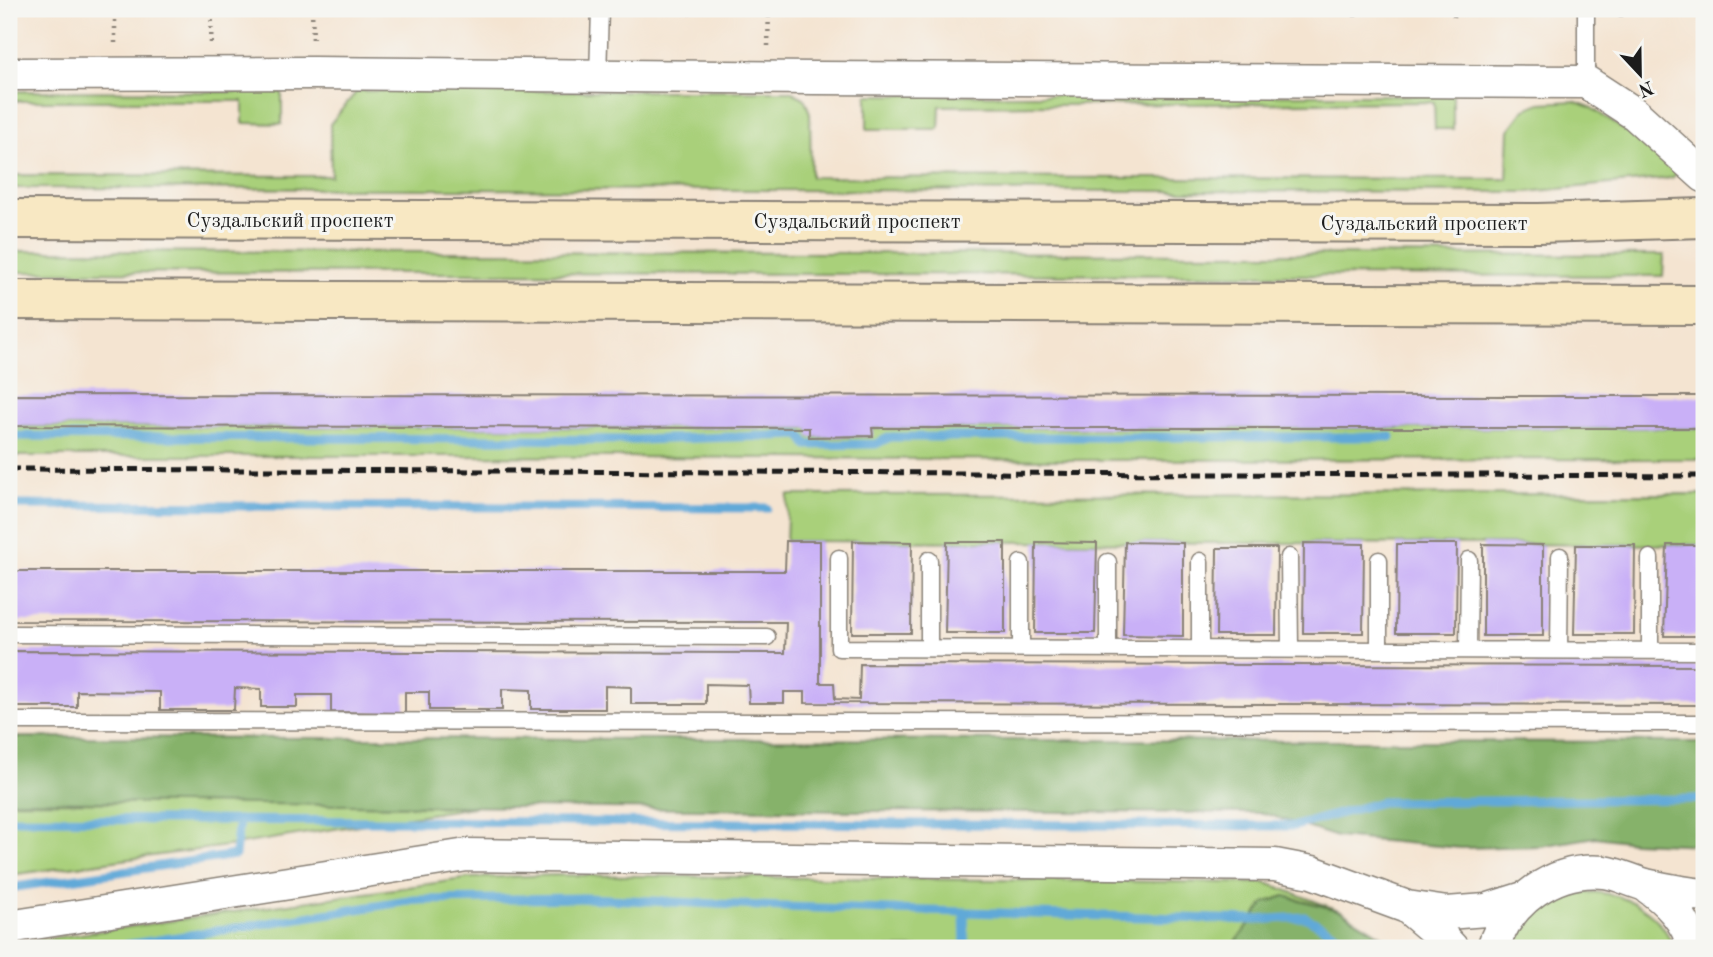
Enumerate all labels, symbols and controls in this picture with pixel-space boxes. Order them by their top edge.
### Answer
north arrow [1604,38,1674,108]
text: N [1635,76,1656,99]
street label: Суздальский проспект [186,211,394,232]
street label: Суздальский проспект [753,212,961,233]
street label: Суздальский проспект [1320,214,1528,235]

